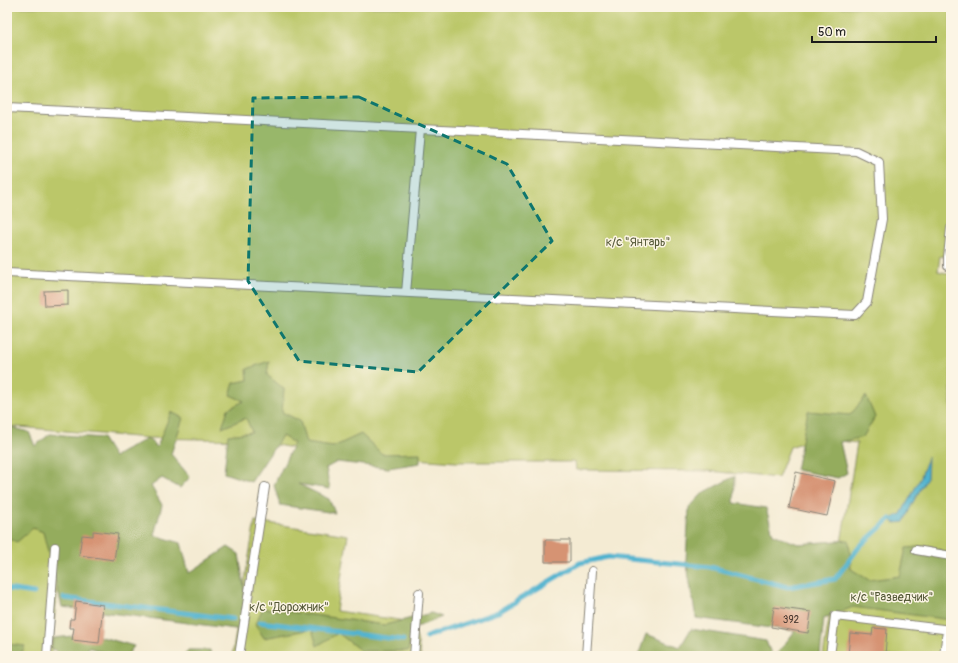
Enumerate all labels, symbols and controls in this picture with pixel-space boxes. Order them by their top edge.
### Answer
scale bar [812,18,936,44]
text: 50 m [818,25,846,40]
park label: к/с "Янтарь" [606,235,670,250]
park label: к/с "Разведчик" [851,590,933,605]
park label: к/с "Дорожник" [249,600,329,615]
house number: 392 [783,614,800,626]

